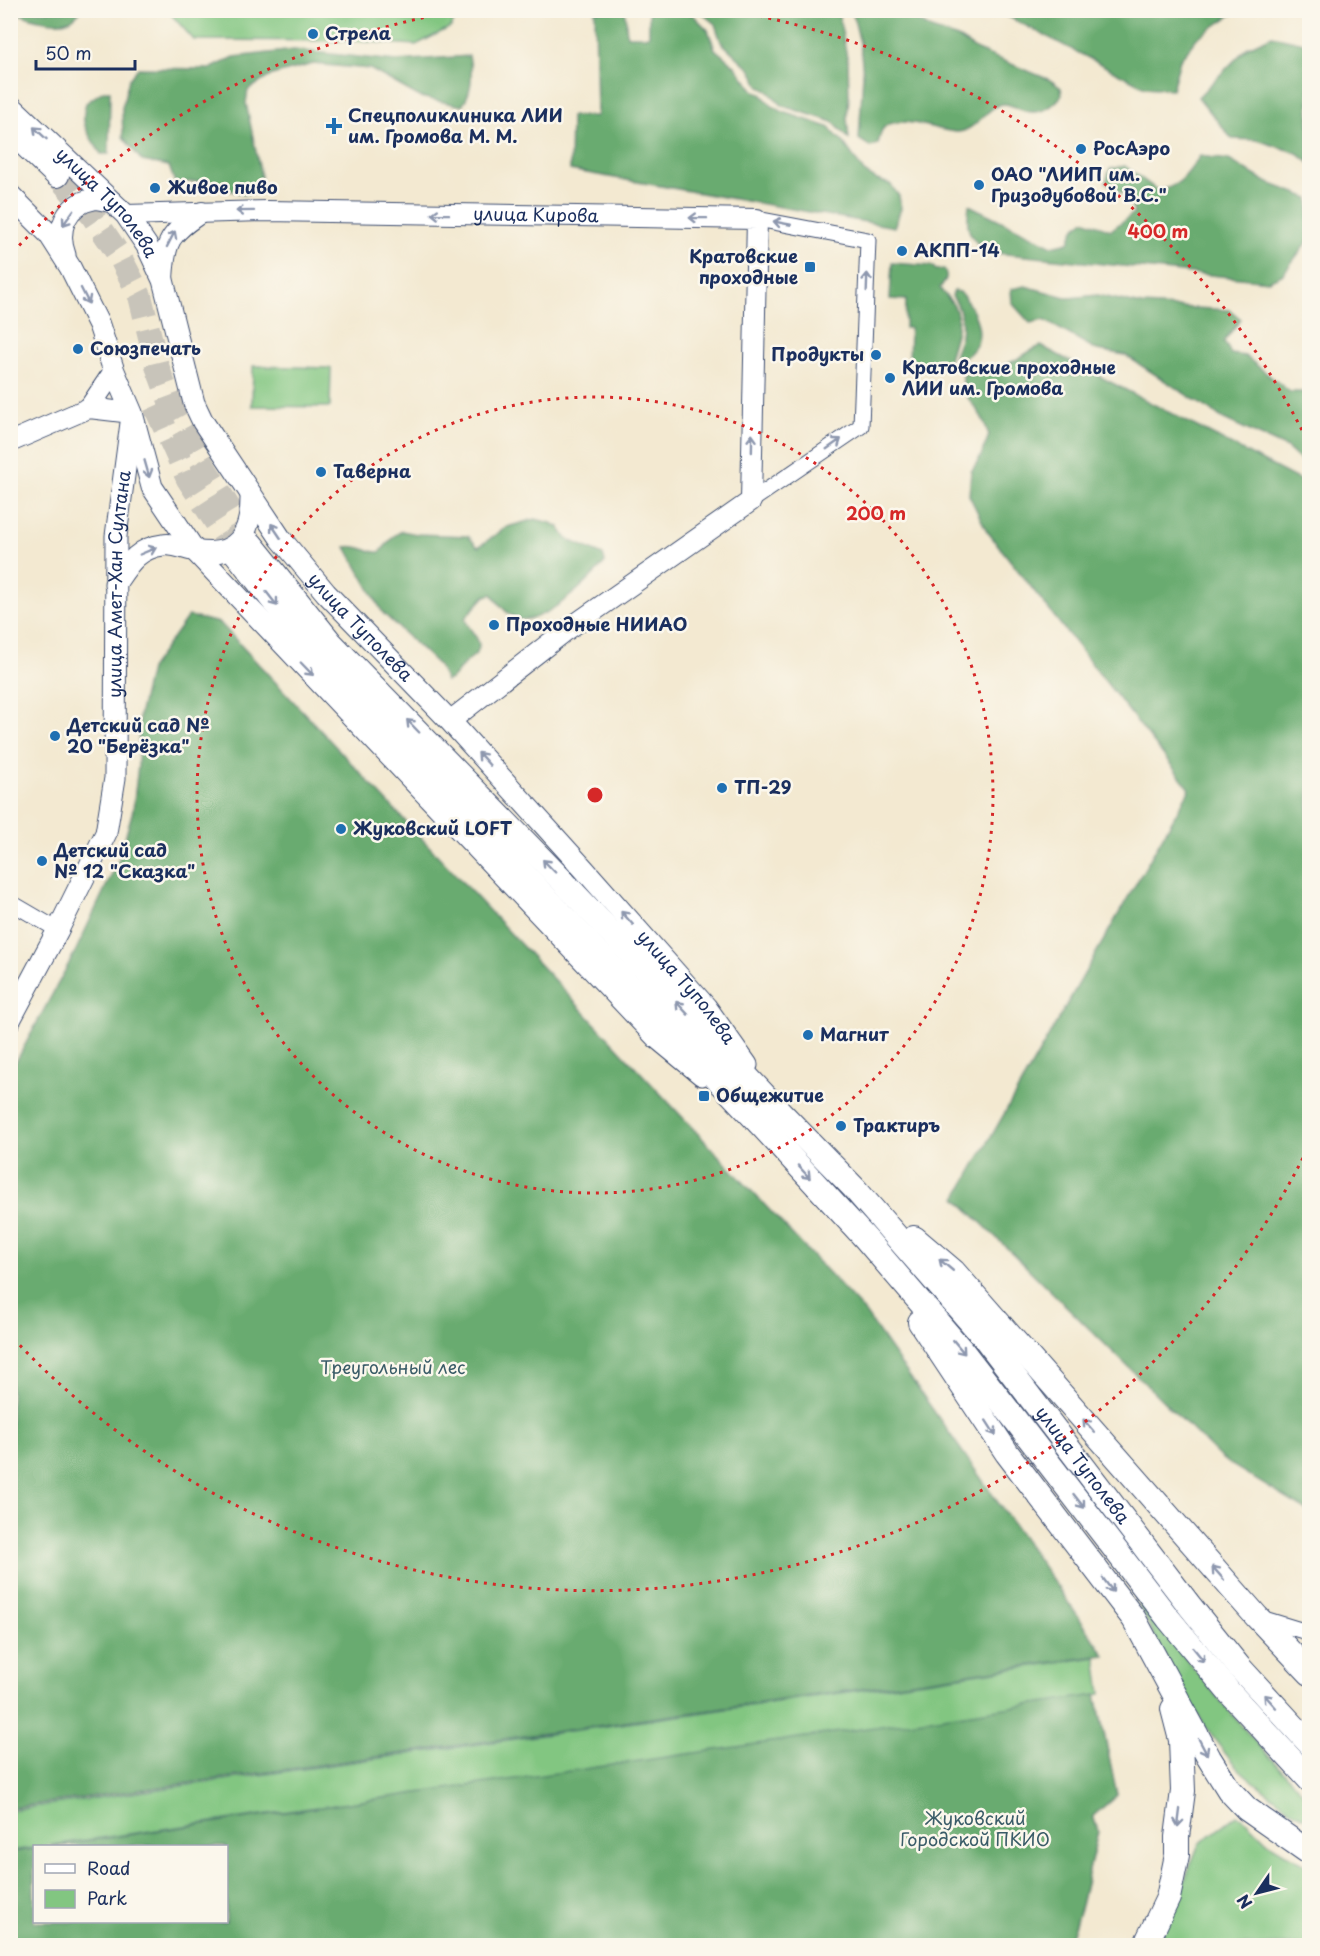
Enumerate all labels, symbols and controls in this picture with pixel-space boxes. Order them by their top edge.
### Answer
place label: Стрела [325,19,391,46]
marker: Стрела [306,27,320,41]
scale bar [36,33,135,71]
text: 50 m [45,39,92,66]
place label: Спецполиклиника ЛИИ им. Громова М. М. [348,101,563,149]
marker: Спецполиклиника ЛИИ им. Громова М. М. [325,117,343,135]
one-way arrow [33,126,48,140]
place label: РосАэро [1093,134,1170,161]
street label: улица Туполева [50,140,166,262]
marker: РосАэро [1074,142,1088,156]
place label: ОАО "ЛИИП им. Гризодубовой В.С." [991,160,1167,208]
place label: Живое пиво [167,173,278,200]
marker: ОАО "ЛИИП им. Гризодубовой В.С." [972,178,986,192]
marker: Живое пиво [148,181,162,195]
street label: улица Кирова [473,199,600,228]
one-way arrow [236,205,256,217]
one-way arrow [431,208,451,220]
one-way arrow [62,209,74,225]
one-way arrow [689,212,709,224]
text: 400 m [1128,217,1188,244]
one-way arrow [772,218,792,229]
one-way arrow [166,231,178,249]
place label: АКПП-14 [914,236,1000,263]
place label: Кратовские проходные [689,242,798,290]
marker: АКПП-14 [895,244,909,258]
marker: Кратовские проходные [803,260,817,274]
one-way arrow [861,272,873,292]
one-way arrow [79,286,91,304]
place label: Союзпечать [90,334,201,361]
place label: Продукты [771,340,864,367]
marker: Союзпечать [71,342,85,356]
marker: Продукты [869,348,883,362]
place label: Кратовские проходные ЛИИ им. Громова [902,353,1116,401]
marker: Кратовские проходные ЛИИ им. Громова [883,371,897,385]
one-way arrow [747,434,758,454]
one-way arrow [825,438,842,450]
place label: Таверна [333,457,411,484]
one-way arrow [142,459,153,478]
marker: Таверна [314,465,328,479]
street label: улица Амет-Хан Султана [100,468,137,698]
text: 200 m [846,499,906,526]
one-way arrow [270,523,282,540]
one-way arrow [138,544,156,556]
street label: улица Туполева [302,566,420,688]
one-way arrow [266,591,279,607]
place label: Проходные НИИАО [506,610,687,637]
marker: Проходные НИИАО [487,618,501,632]
one-way arrow [300,661,314,676]
place label: Детский сад № 20 "Берёзка" [66,711,210,759]
one-way arrow [405,719,420,734]
marker: Детский сад № 20 "Берёзка" [48,729,62,743]
one-way arrow [477,752,491,767]
place label: ТП-29 [734,773,792,800]
marker: ТП-29 [715,781,729,795]
centre of rings [585,785,605,805]
place label: Жуковский LOFT [353,814,513,841]
marker: Жуковский LOFT [334,822,348,836]
place label: Детский сад № 12 "Сказка" [53,836,195,884]
marker: Детский сад № 12 "Сказка" [35,854,49,868]
one-way arrow [541,859,556,874]
one-way arrow [620,911,634,926]
street label: улица Туполева [632,923,744,1050]
one-way arrow [675,1001,689,1016]
place label: Магнит [820,1020,889,1047]
marker: Магнит [801,1028,815,1042]
place label: Общежитие [716,1081,824,1108]
marker: Общежитие [697,1089,711,1103]
place label: Трактиръ [853,1111,940,1138]
marker: Трактиръ [834,1119,848,1133]
one-way arrow [797,1164,811,1179]
one-way arrow [938,1259,954,1272]
one-way arrow [953,1339,966,1355]
park label: Треугольный лес [320,1353,466,1380]
street label: улица Туполева [1030,1400,1138,1530]
one-way arrow [1082,1419,1096,1434]
one-way arrow [985,1420,997,1436]
one-way arrow [1072,1493,1085,1509]
one-way arrow [1211,1566,1225,1581]
one-way arrow [1101,1576,1114,1592]
one-way arrow [1192,1647,1205,1663]
one-way arrow [1263,1694,1277,1709]
one-way arrow [1198,1738,1209,1756]
park label: Жуковский Городской ПКИО [900,1804,1050,1852]
one-way arrow [1174,1808,1185,1827]
legend [33,1845,228,1923]
text: Road [87,1854,131,1881]
north arrow [1227,1863,1287,1923]
text: Park [87,1884,127,1911]
text: N [1230,1890,1257,1914]

